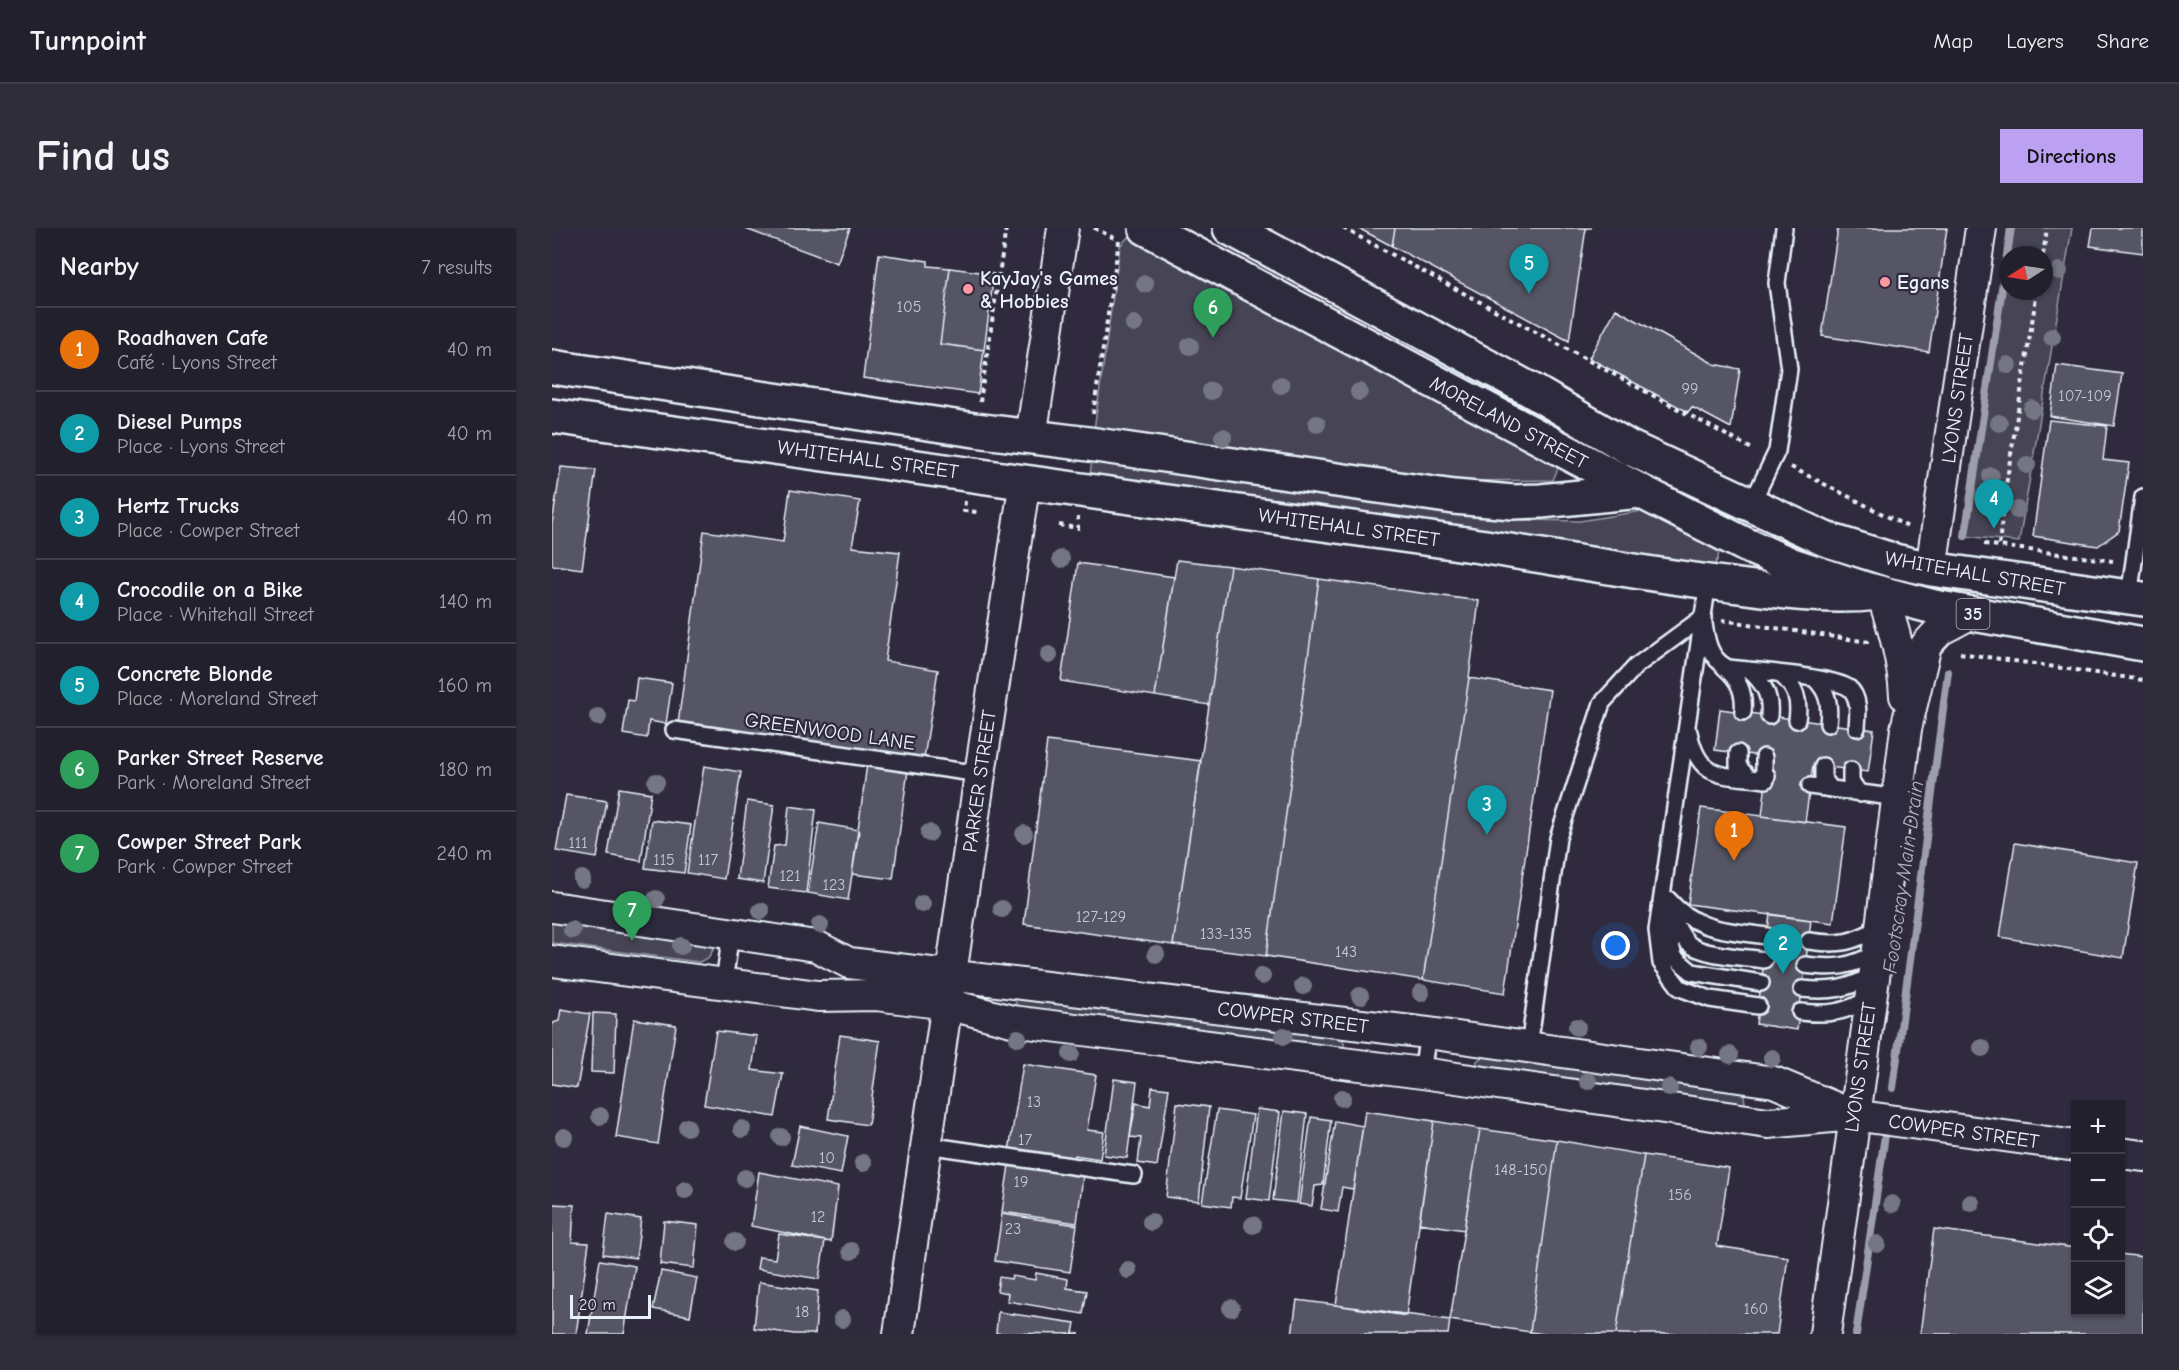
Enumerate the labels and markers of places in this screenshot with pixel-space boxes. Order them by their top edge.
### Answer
pin: 5 [1510,244,1548,294]
place label: KayJay's Games & Hobbies [980,267,1118,313]
place label: Egans [1897,271,1949,294]
marker: Egans [1878,275,1892,289]
marker: KayJay's Games & Hobbies [961,282,975,296]
pin: 6 [1194,288,1232,338]
pin: 4 [1974,480,2014,529]
pin: 3 [1468,786,1506,835]
pin: 1 [1714,812,1754,861]
pin: 7 [612,892,652,941]
pin: 2 [1764,924,1802,974]

